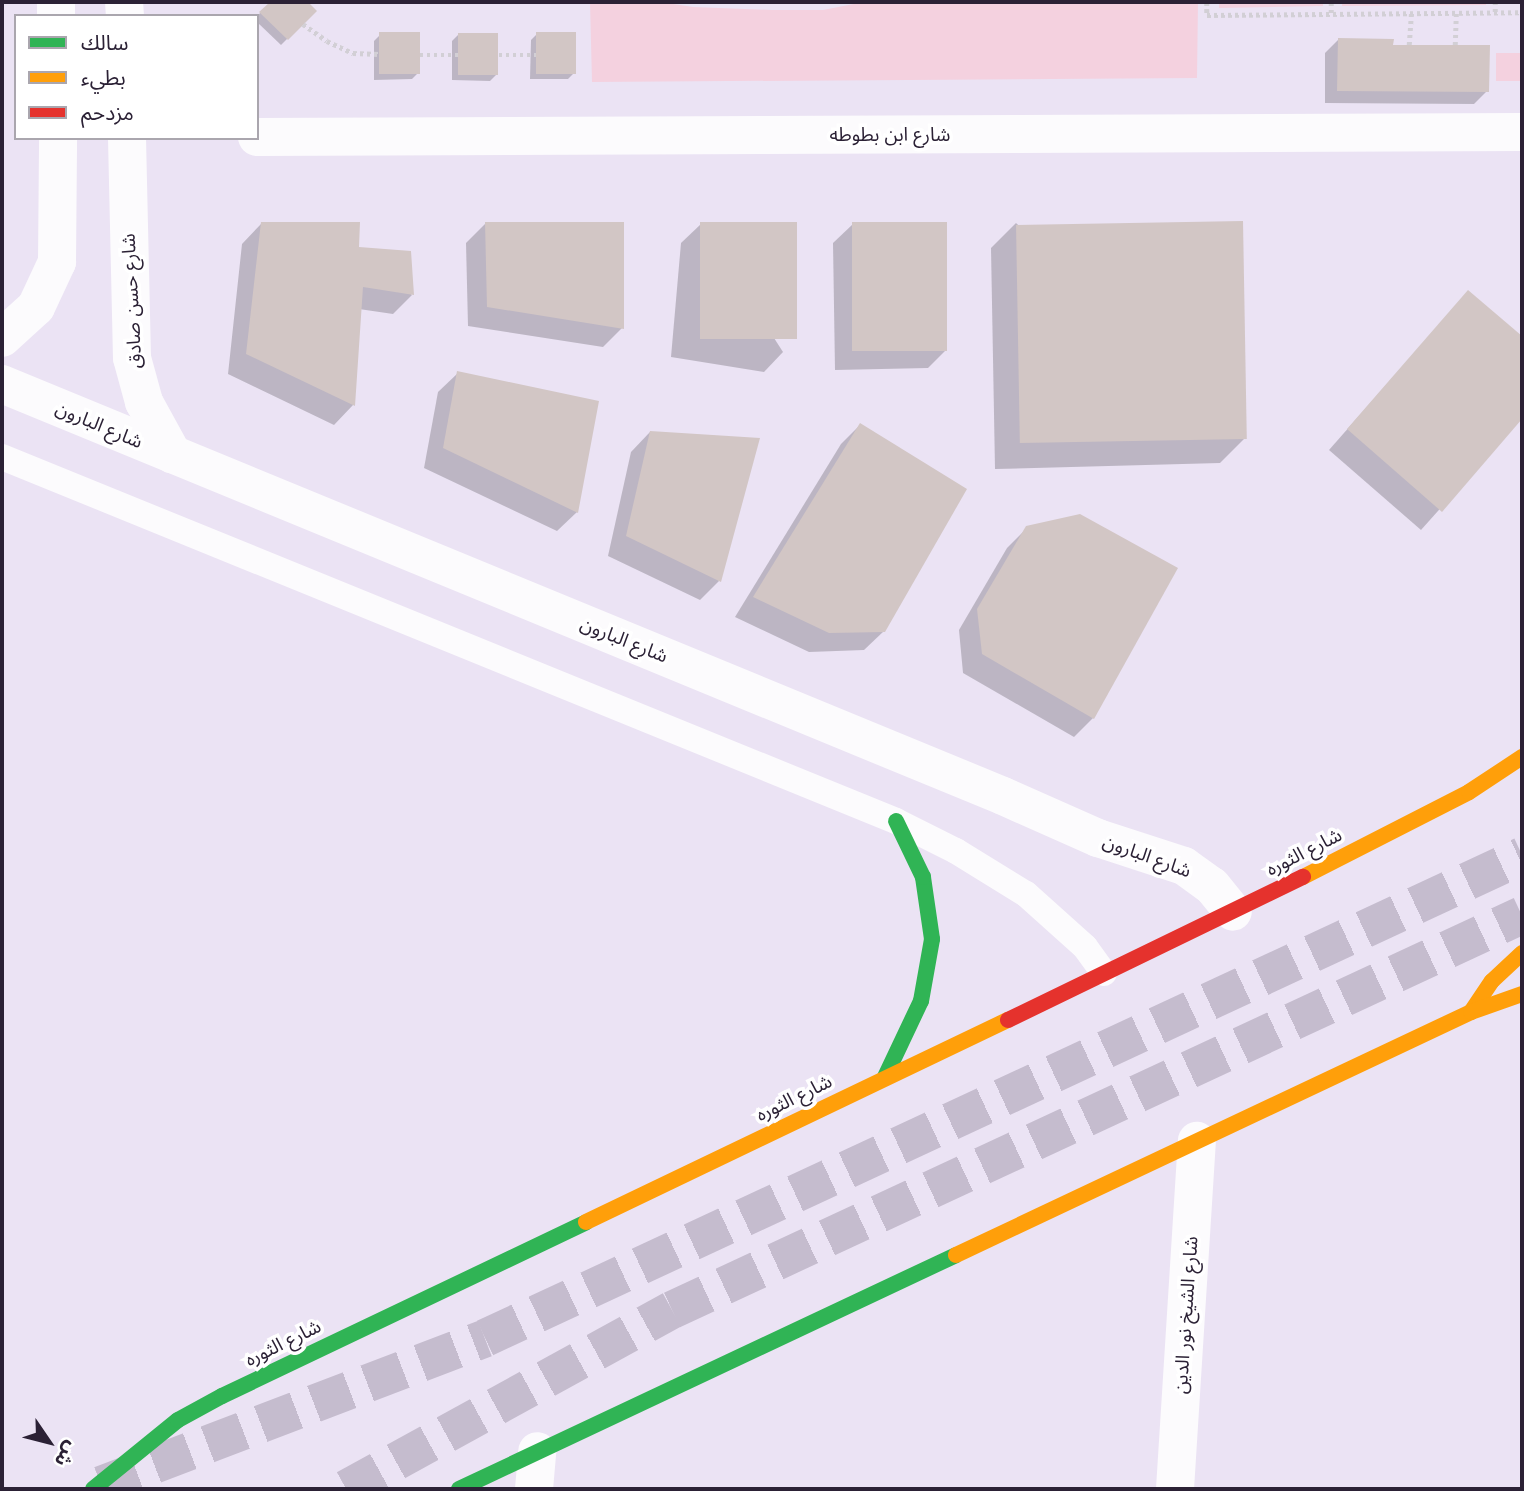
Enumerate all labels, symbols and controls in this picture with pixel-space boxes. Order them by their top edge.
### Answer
legend [14,14,259,140]
text: سالك [81,31,128,54]
text: بطيء [81,66,126,89]
text: مزدحم [81,101,134,124]
street label: شارع ابن بطوطه [830,124,950,146]
street label: شارع حسن صادق [117,233,147,369]
street label: شارع البارون [52,396,146,454]
street label: شارع البارون [577,612,671,668]
street label: شارع الثوره [1262,823,1346,881]
street label: شارع البارون [1100,830,1194,882]
street label: شارع الثوره [752,1070,836,1126]
street label: شارع الشيخ نور الدين [1169,1235,1203,1395]
street label: شارع الثوره [241,1315,325,1371]
north arrow [14,1407,84,1477]
text: ش [51,1438,83,1471]

